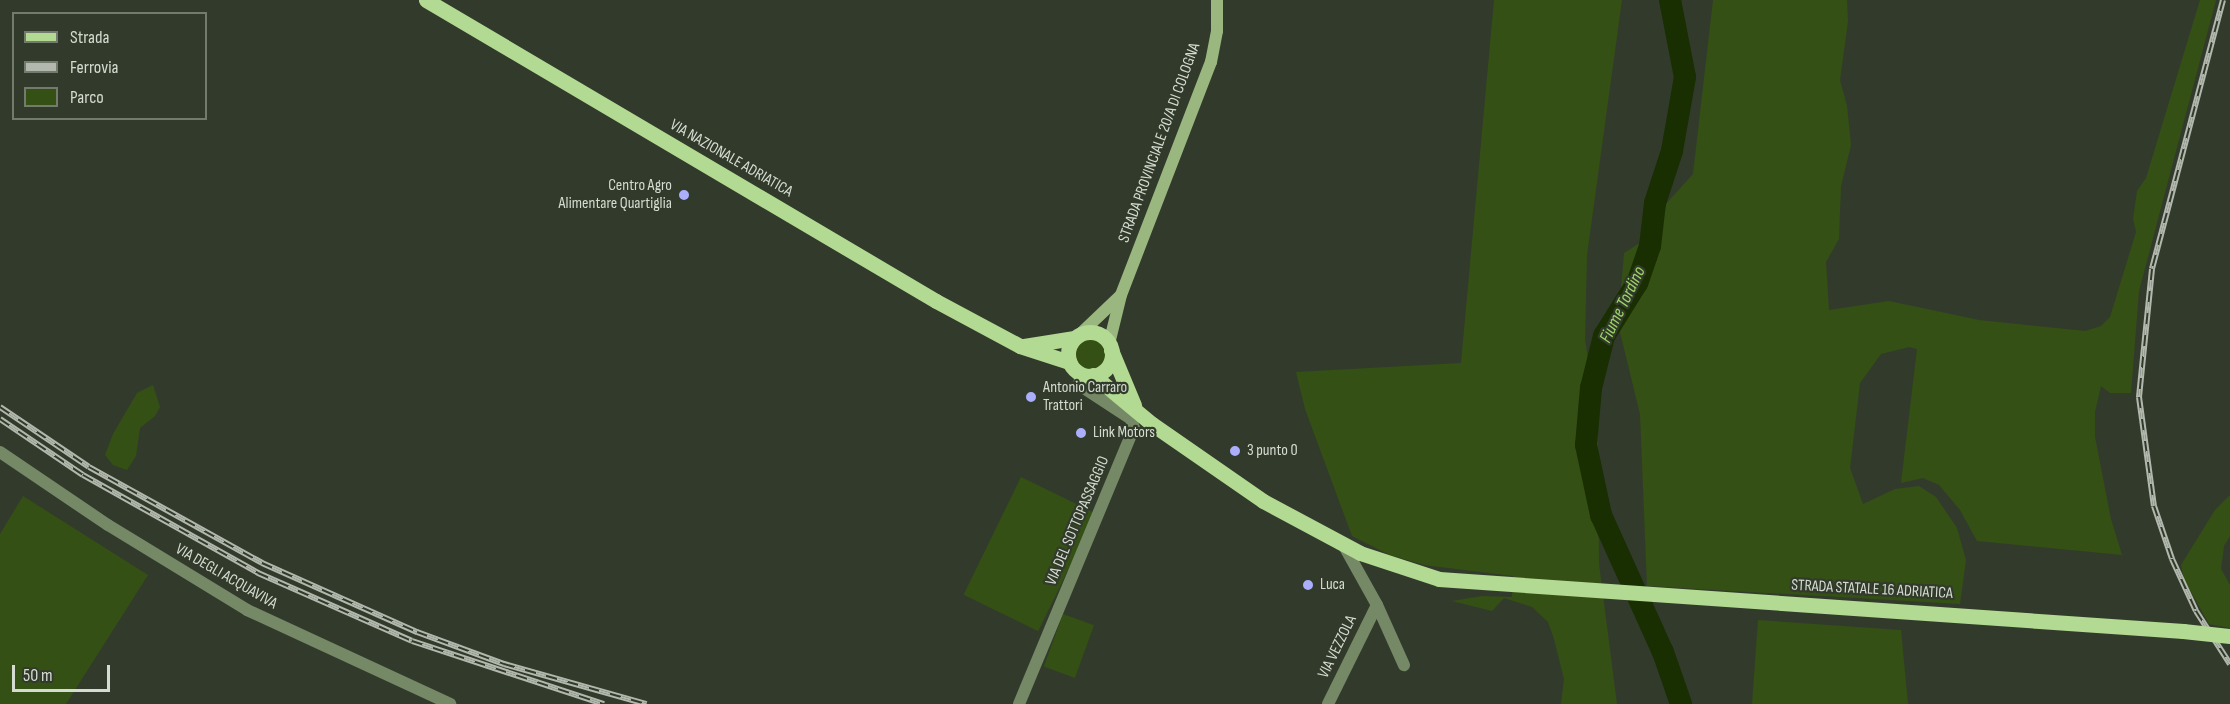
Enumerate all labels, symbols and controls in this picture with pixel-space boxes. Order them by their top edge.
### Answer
legend [12,12,207,120]
text: Strada [70,27,109,48]
street label: STRADA PROVINCIALE 20/A DI COLOGNA [1115,41,1205,245]
text: Ferrovia [70,57,118,78]
text: Parco [70,87,104,108]
street label: VIA NAZIONALE ADRIATICA [666,116,796,202]
place label: Centro Agro Alimentare Quartiglia [559,176,672,214]
marker: Centro Agro Alimentare Quartiglia [677,188,691,202]
water label: Fiume Tordino [1595,263,1651,347]
place label: Antonio Carraro Trattori [1043,378,1127,416]
marker: Antonio Carraro Trattori [1024,390,1038,404]
place label: Link Motors [1093,423,1155,443]
marker: Link Motors [1074,426,1088,440]
place label: 3 punto 0 [1247,441,1298,461]
marker: 3 punto 0 [1228,444,1242,458]
street label: VIA DEL SOTTOPASSAGGIO [1042,454,1114,588]
street label: VIA DEGLI ACQUAVIVA [172,540,280,614]
place label: Luca [1320,575,1345,595]
street label: STRADA STATALE 16 ADRIATICA [1791,576,1953,604]
marker: Luca [1301,578,1315,592]
street label: VIA VEZZOLA [1315,612,1361,682]
scale bar [15,653,112,691]
text: 50 m [23,665,53,686]

